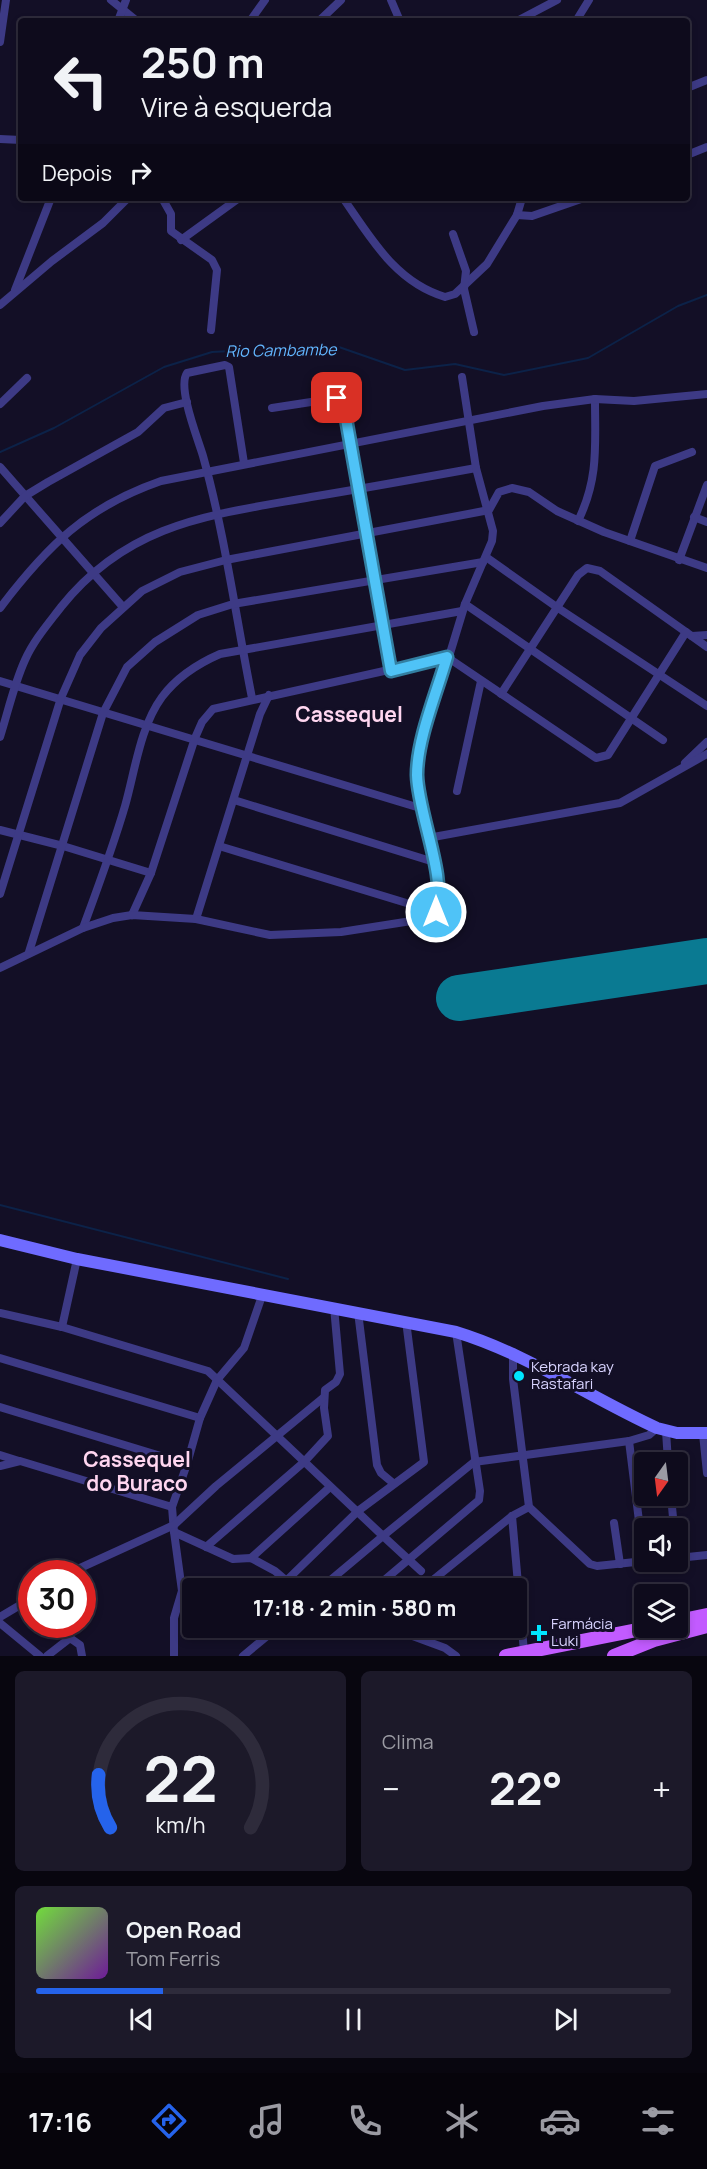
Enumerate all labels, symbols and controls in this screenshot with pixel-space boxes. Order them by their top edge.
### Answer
text: 250 m [141,33,264,91]
icon: left [42,42,120,120]
text: Vire à esquerda [141,88,332,125]
icon: right [124,156,157,189]
text: Depois [42,158,112,188]
water label: Rio Cambambe [225,338,338,362]
pin [311,372,362,423]
icon: arrive [320,381,353,414]
district label: Cassequel [295,700,403,728]
position arrow [404,880,468,944]
place label: Kebrada kay Rastafari [531,1356,614,1394]
marker: Kebrada kay Rastafari [512,1369,526,1383]
district label: Cassequel do Buraco [83,1445,191,1497]
north arrow [634,1452,688,1506]
map controls [634,1452,688,1638]
button: sound [634,1518,688,1572]
speed limit sign: 30 [18,1560,96,1638]
button: layers [634,1584,688,1638]
text: 17:18 · 2 min · 580 m [253,1593,456,1623]
place label: Farmácia Luki [551,1613,613,1651]
marker: Farmácia Luki [532,1626,546,1640]
text: Clima [382,1728,434,1755]
text: 22 [143,1735,218,1821]
text: 22° [489,1757,563,1819]
text: − [382,1766,400,1811]
text: + [652,1766,671,1811]
text: km/h [156,1810,205,1839]
text: Open Road [126,1915,241,1945]
text: Tom Ferris [126,1945,220,1972]
icon: previous [125,2003,158,2036]
icon: pause [337,2003,370,2036]
icon: next [549,2003,582,2036]
icon: directions [148,2100,190,2142]
icon: music [246,2100,288,2142]
icon: phone [344,2100,386,2142]
icon: climate [441,2100,483,2142]
icon: car [539,2100,581,2142]
icon: filters [637,2100,679,2142]
text: 17:16 [28,2103,92,2140]

